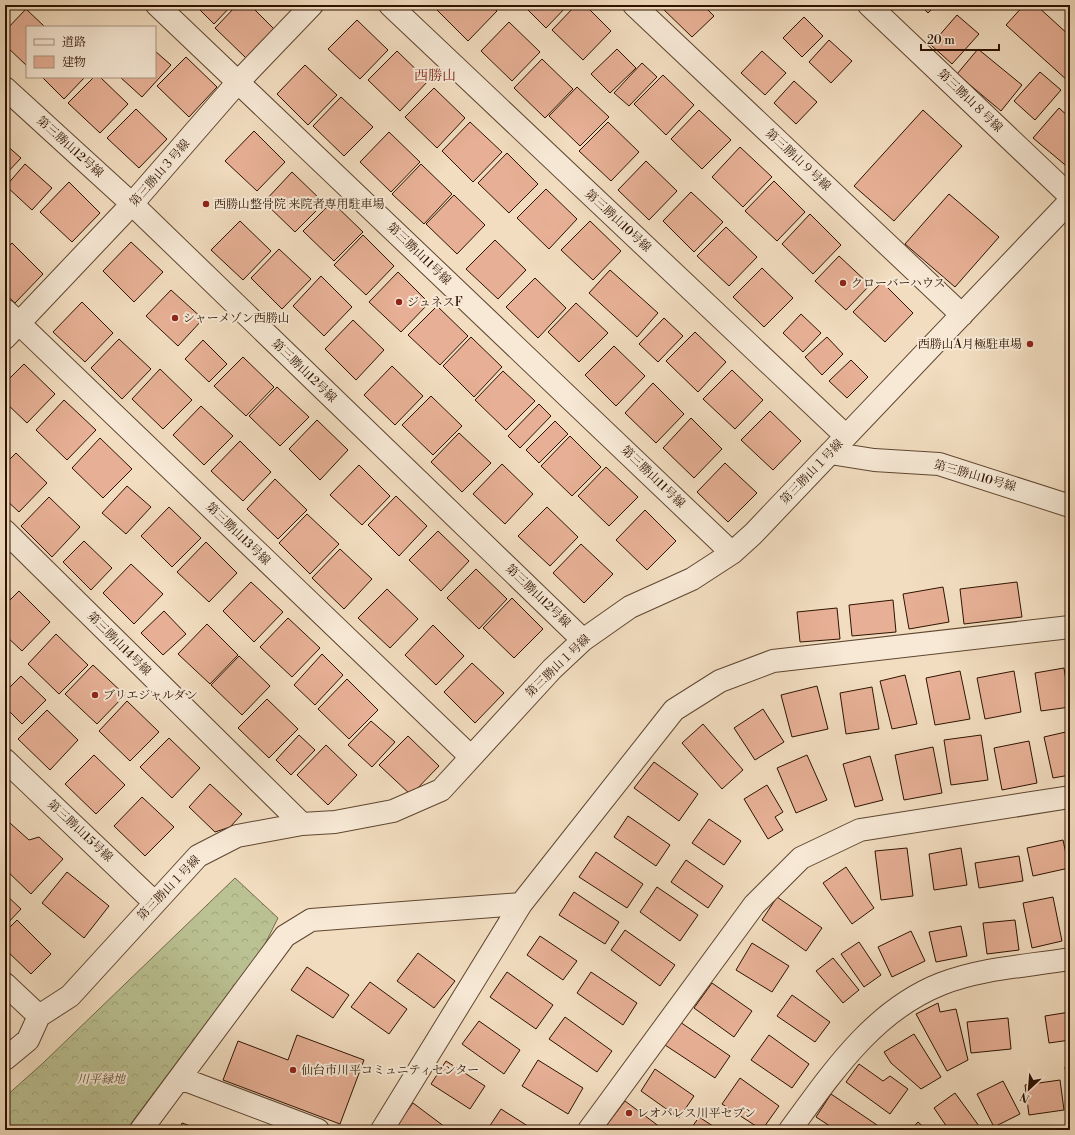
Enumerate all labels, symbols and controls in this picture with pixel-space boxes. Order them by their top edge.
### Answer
legend [26,26,156,78]
scale bar [921,26,999,52]
text: 20 m [927,33,955,48]
text: 道路 [62,35,86,50]
text: 建物 [62,55,86,70]
street label: 第三勝山８号線 [935,66,1005,136]
district label: 西勝山 [414,67,456,85]
street label: 第三勝山12号線 [34,113,106,181]
street label: 第三勝山９号線 [762,126,834,194]
street label: 第三勝山３号線 [127,136,193,210]
street label: 第三勝山10号線 [582,187,654,255]
place label: 西勝山整骨院 来院者専用駐車場 [214,197,384,212]
marker: 西勝山整骨院 来院者専用駐車場 [201,199,211,209]
street label: 第三勝山11号線 [384,220,454,288]
place label: クローバーハウス [851,276,945,291]
marker: クローバーハウス [838,278,848,288]
place label: ジュネスF [407,295,463,310]
marker: ジュネスF [394,297,404,307]
place label: シャーメゾン西勝山 [183,311,290,326]
marker: シャーメゾン西勝山 [170,313,180,323]
street label: 第三勝山12号線 [268,336,340,406]
place label: 西勝山A月極駐車場 [918,337,1022,352]
marker: 西勝山A月極駐車場 [1025,339,1035,349]
street label: 第三勝山１号線 [777,437,847,507]
street label: 第三勝山11号線 [618,443,688,511]
street label: 第三勝山10号線 [932,457,1018,495]
street label: 第三勝山13号線 [203,499,273,569]
street label: 第三勝山12号線 [502,561,574,631]
street label: 第三勝山14号線 [84,609,154,679]
street label: 第三勝山１号線 [523,631,593,701]
place label: ブリエジャルダン [103,688,198,703]
marker: ブリエジャルダン [90,690,100,700]
street label: 第三勝山15号線 [44,797,116,865]
street label: 第三勝山１号線 [134,853,204,923]
place label: 仙台市川平コミュニティセンター [301,1063,479,1078]
marker: 仙台市川平コミュニティセンター [288,1065,298,1075]
north arrow [1009,1069,1049,1109]
park label: 川平緑地 [77,1072,127,1087]
text: N [1018,1089,1032,1105]
place label: レオパレス川平セブン [637,1106,756,1121]
marker: レオパレス川平セブン [624,1108,634,1118]

